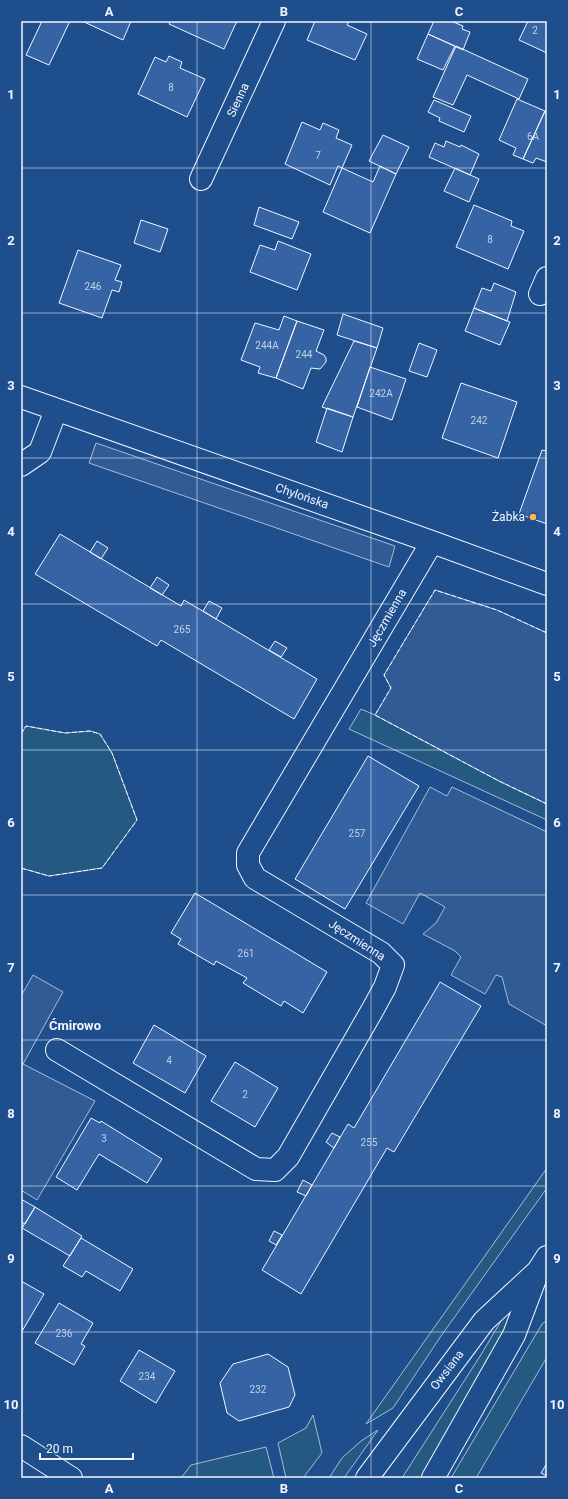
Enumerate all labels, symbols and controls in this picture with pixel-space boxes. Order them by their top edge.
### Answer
text: A [105,4,114,19]
text: B [280,4,288,19]
text: C [455,4,464,19]
house number: 2 [532,25,538,36]
street label: Sienna [224,81,252,119]
house number: 8 [168,82,174,93]
text: 1 [7,87,15,102]
text: 1 [553,87,561,102]
house number: 6A [527,131,540,142]
house number: 7 [315,150,321,161]
text: 2 [7,233,15,248]
text: 2 [553,233,561,248]
house number: 8 [487,234,493,245]
house number: 246 [85,281,102,292]
house number: 244A [255,340,279,351]
house number: 244 [296,349,313,360]
text: 3 [7,378,15,393]
text: 3 [553,378,561,393]
house number: 242A [369,388,393,399]
house number: 242 [471,415,488,426]
street label: Chylońska [274,480,330,512]
place label: Żabka [492,509,525,524]
marker: Żabka [528,512,538,522]
text: 4 [7,524,15,539]
text: 4 [553,524,561,539]
street label: Jęczmienna [365,586,409,650]
house number: 265 [174,624,191,635]
text: 5 [7,669,15,684]
text: 5 [553,669,561,684]
text: 6 [7,815,15,830]
text: 6 [553,815,561,830]
house number: 257 [349,828,366,839]
street label: Jęczmienna [326,916,388,964]
house number: 261 [238,948,254,959]
text: 7 [7,960,15,975]
text: 7 [553,960,561,975]
district label: Ćmirowo [49,1018,101,1033]
house number: 4 [166,1055,172,1066]
house number: 2 [242,1089,248,1100]
text: 8 [7,1106,15,1121]
text: 8 [553,1106,561,1121]
house number: 3 [101,1133,107,1144]
house number: 255 [361,1137,378,1148]
text: 9 [7,1251,15,1266]
text: 9 [553,1251,561,1266]
house number: 236 [56,1328,73,1339]
street label: Owsiana [428,1347,466,1393]
house number: 234 [139,1371,156,1382]
house number: 232 [250,1384,267,1395]
text: 10 [4,1397,18,1412]
text: 10 [550,1397,564,1412]
scale bar [40,1435,133,1461]
text: 20 m [46,1442,73,1456]
text: A [105,1481,114,1496]
text: B [280,1481,288,1496]
text: C [455,1481,464,1496]

